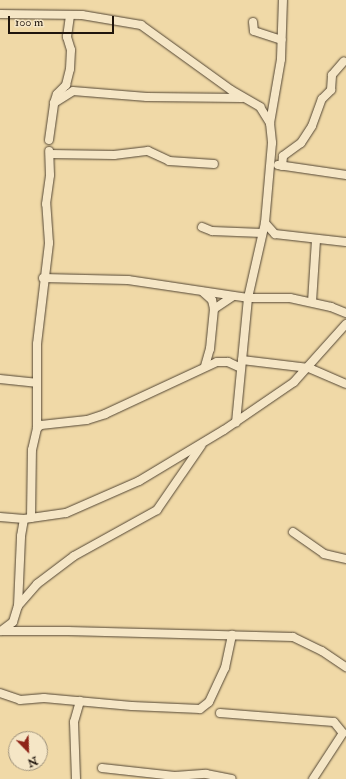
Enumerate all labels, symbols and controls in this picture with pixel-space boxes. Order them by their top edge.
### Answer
scale bar [10,8,116,34]
text: 100 m [15,15,43,30]
north arrow [8,731,48,771]
text: N [25,754,40,769]

